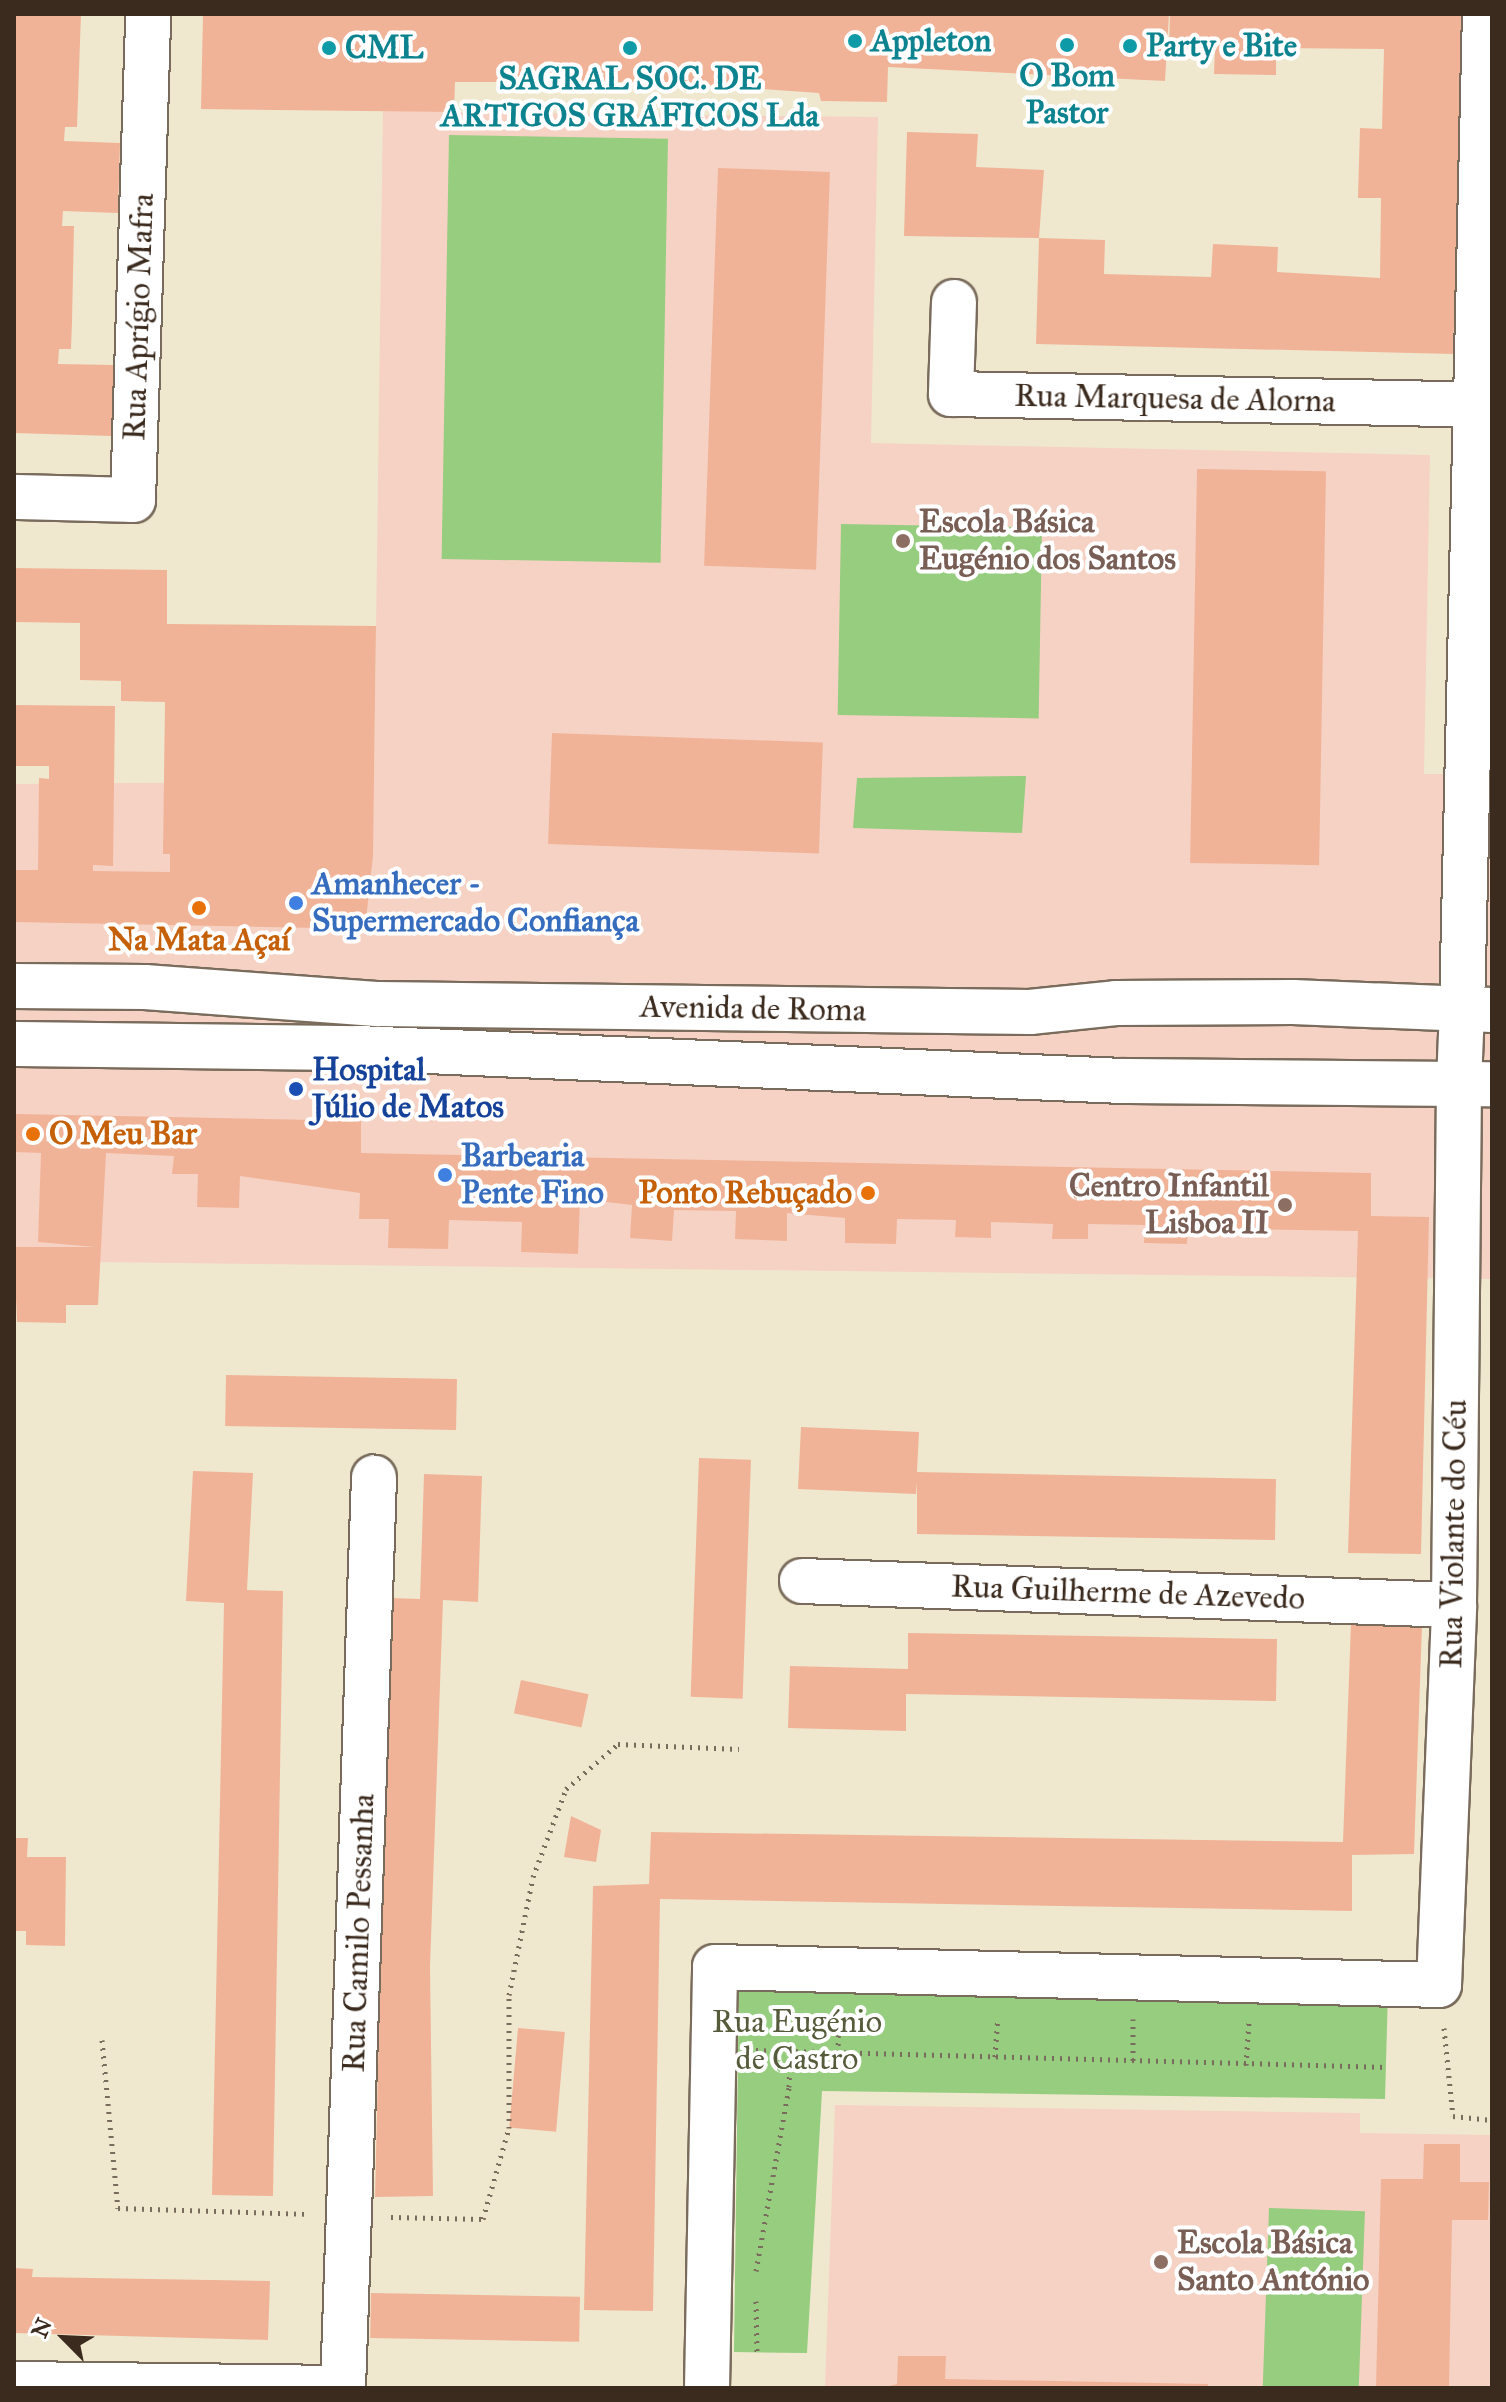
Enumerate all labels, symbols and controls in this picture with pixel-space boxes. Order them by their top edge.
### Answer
place label: Appleton [871,22,991,60]
place label: Party e Bite [1146,27,1297,65]
place label: CML [345,29,423,67]
marker: Appleton [846,32,864,50]
marker: O Bom Pastor [1058,36,1076,54]
marker: Party e Bite [1121,37,1139,55]
marker: CML [320,39,338,57]
marker: SAGRAL SOC. DE ARTIGOS GRÁFICOS Lda [621,39,639,57]
place label: O Bom Pastor [1019,58,1115,133]
place label: SAGRAL SOC. DE ARTIGOS GRÁFICOS Lda [441,61,819,136]
street label: Rua Aprígio Mafra [115,193,163,441]
street label: Rua Marquesa de Alorna [1014,377,1336,421]
place label: Escola Básica Eugénio dos Santos [919,504,1176,579]
marker: Escola Básica Eugénio dos Santos [894,532,912,550]
place label: Amanhecer - Supermercado Confiança [312,866,639,941]
marker: Amanhecer - Supermercado Confiança [287,894,305,912]
marker: Na Mata Açaí [190,899,208,917]
place label: Na Mata Açaí [108,921,290,959]
street label: Avenida de Roma [640,988,866,1030]
place label: Hospital Júlio de Matos [312,1052,504,1127]
marker: Hospital Júlio de Matos [287,1080,305,1098]
place label: O Meu Bar [49,1115,197,1153]
marker: O Meu Bar [24,1125,42,1143]
place label: Barbearia Pente Fino [461,1138,604,1213]
marker: Barbearia Pente Fino [436,1166,454,1184]
place label: Centro Infantil Lisboa II [1069,1168,1269,1243]
place label: Ponto Rebuçado [639,1174,852,1212]
marker: Ponto Rebuçado [859,1184,877,1202]
marker: Centro Infantil Lisboa II [1276,1196,1294,1214]
street label: Rua Violante do Céu [1432,1399,1476,1669]
street label: Rua Guilherme de Azevedo [950,1568,1306,1618]
street label: Rua Camilo Pessanha [335,1793,383,2073]
park label: Rua Eugénio de Castro [712,2004,882,2079]
place label: Escola Básica Santo António [1177,2225,1369,2300]
marker: Escola Básica Santo António [1152,2253,1170,2271]
north arrow [24,2298,104,2378]
text: N [25,2314,58,2342]

